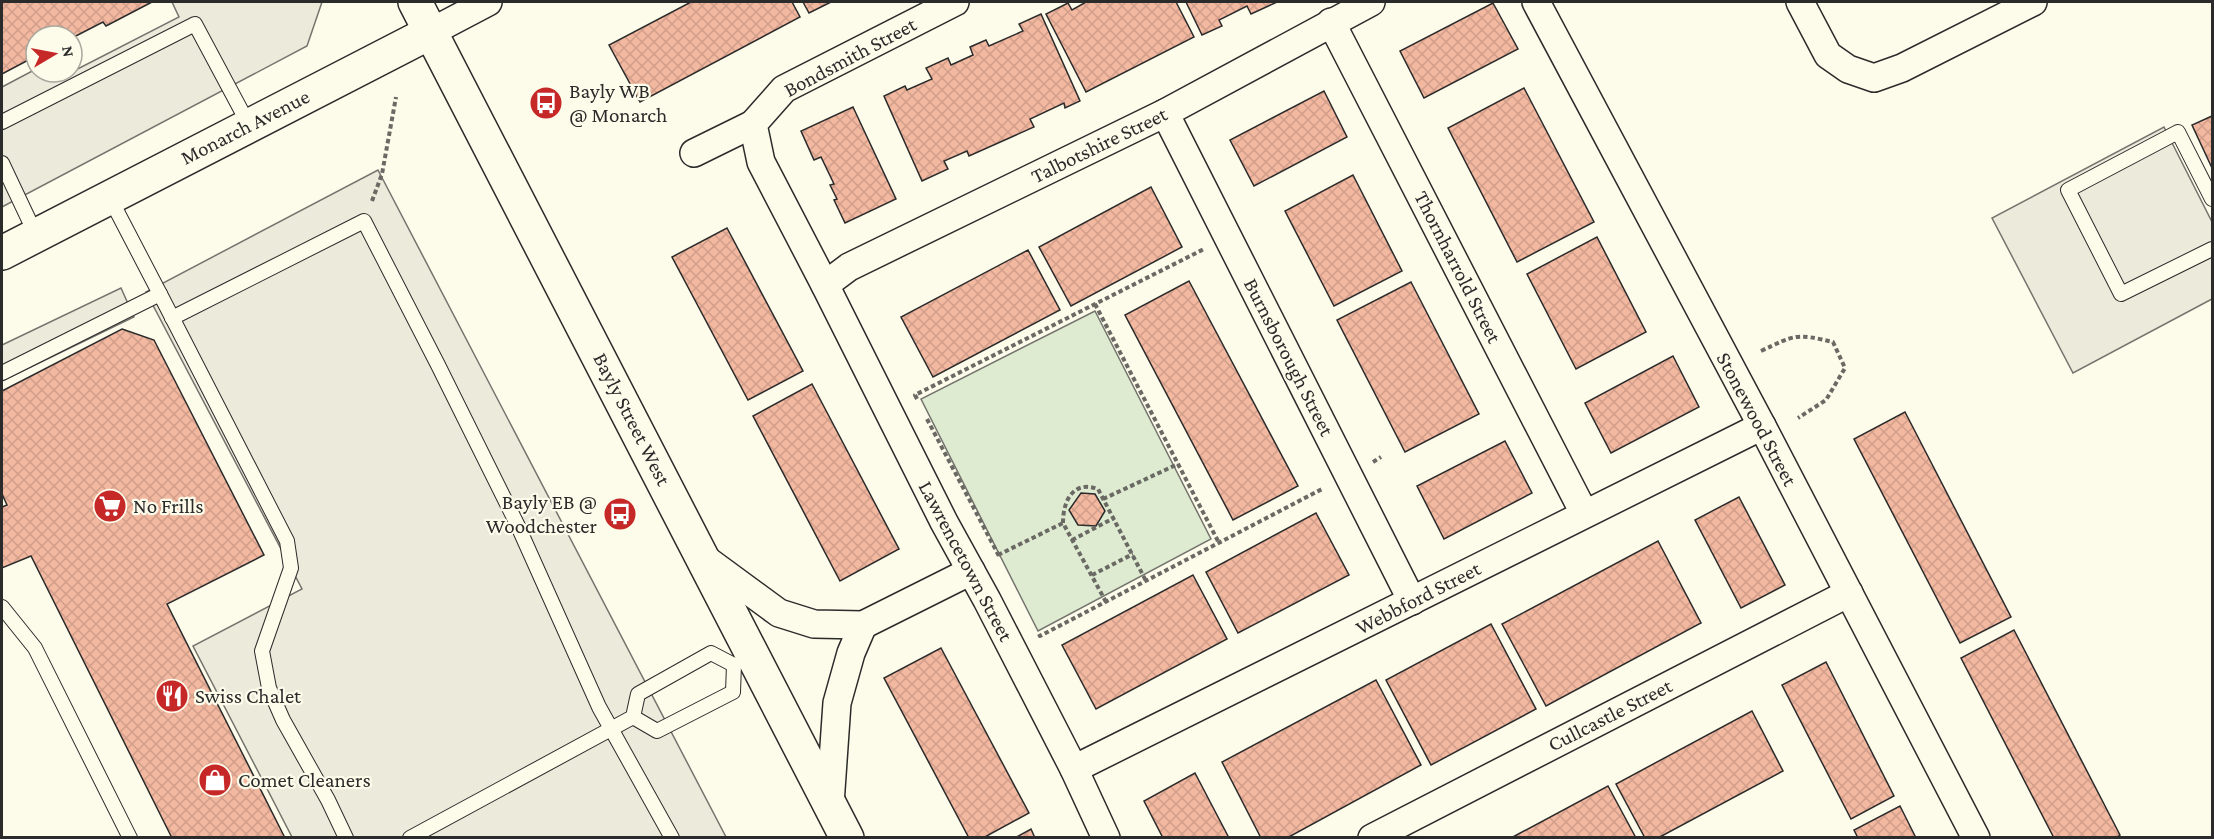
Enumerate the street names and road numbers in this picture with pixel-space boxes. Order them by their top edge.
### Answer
street label: Bondsmith Street [780,12,921,102]
street label: Monarch Avenue [176,84,314,170]
street label: Talbotshire Street [1027,101,1172,188]
street label: Thornharrold Street [1409,187,1507,348]
street label: Burnsborough Street [1239,274,1340,441]
street label: Stonewood Street [1712,348,1803,491]
street label: Bayly Street West [588,349,676,490]
street label: Lawrencetown Street [914,477,1019,646]
street label: Webbford Street [1352,556,1485,640]
street label: Cullcastle Street [1544,673,1677,757]

